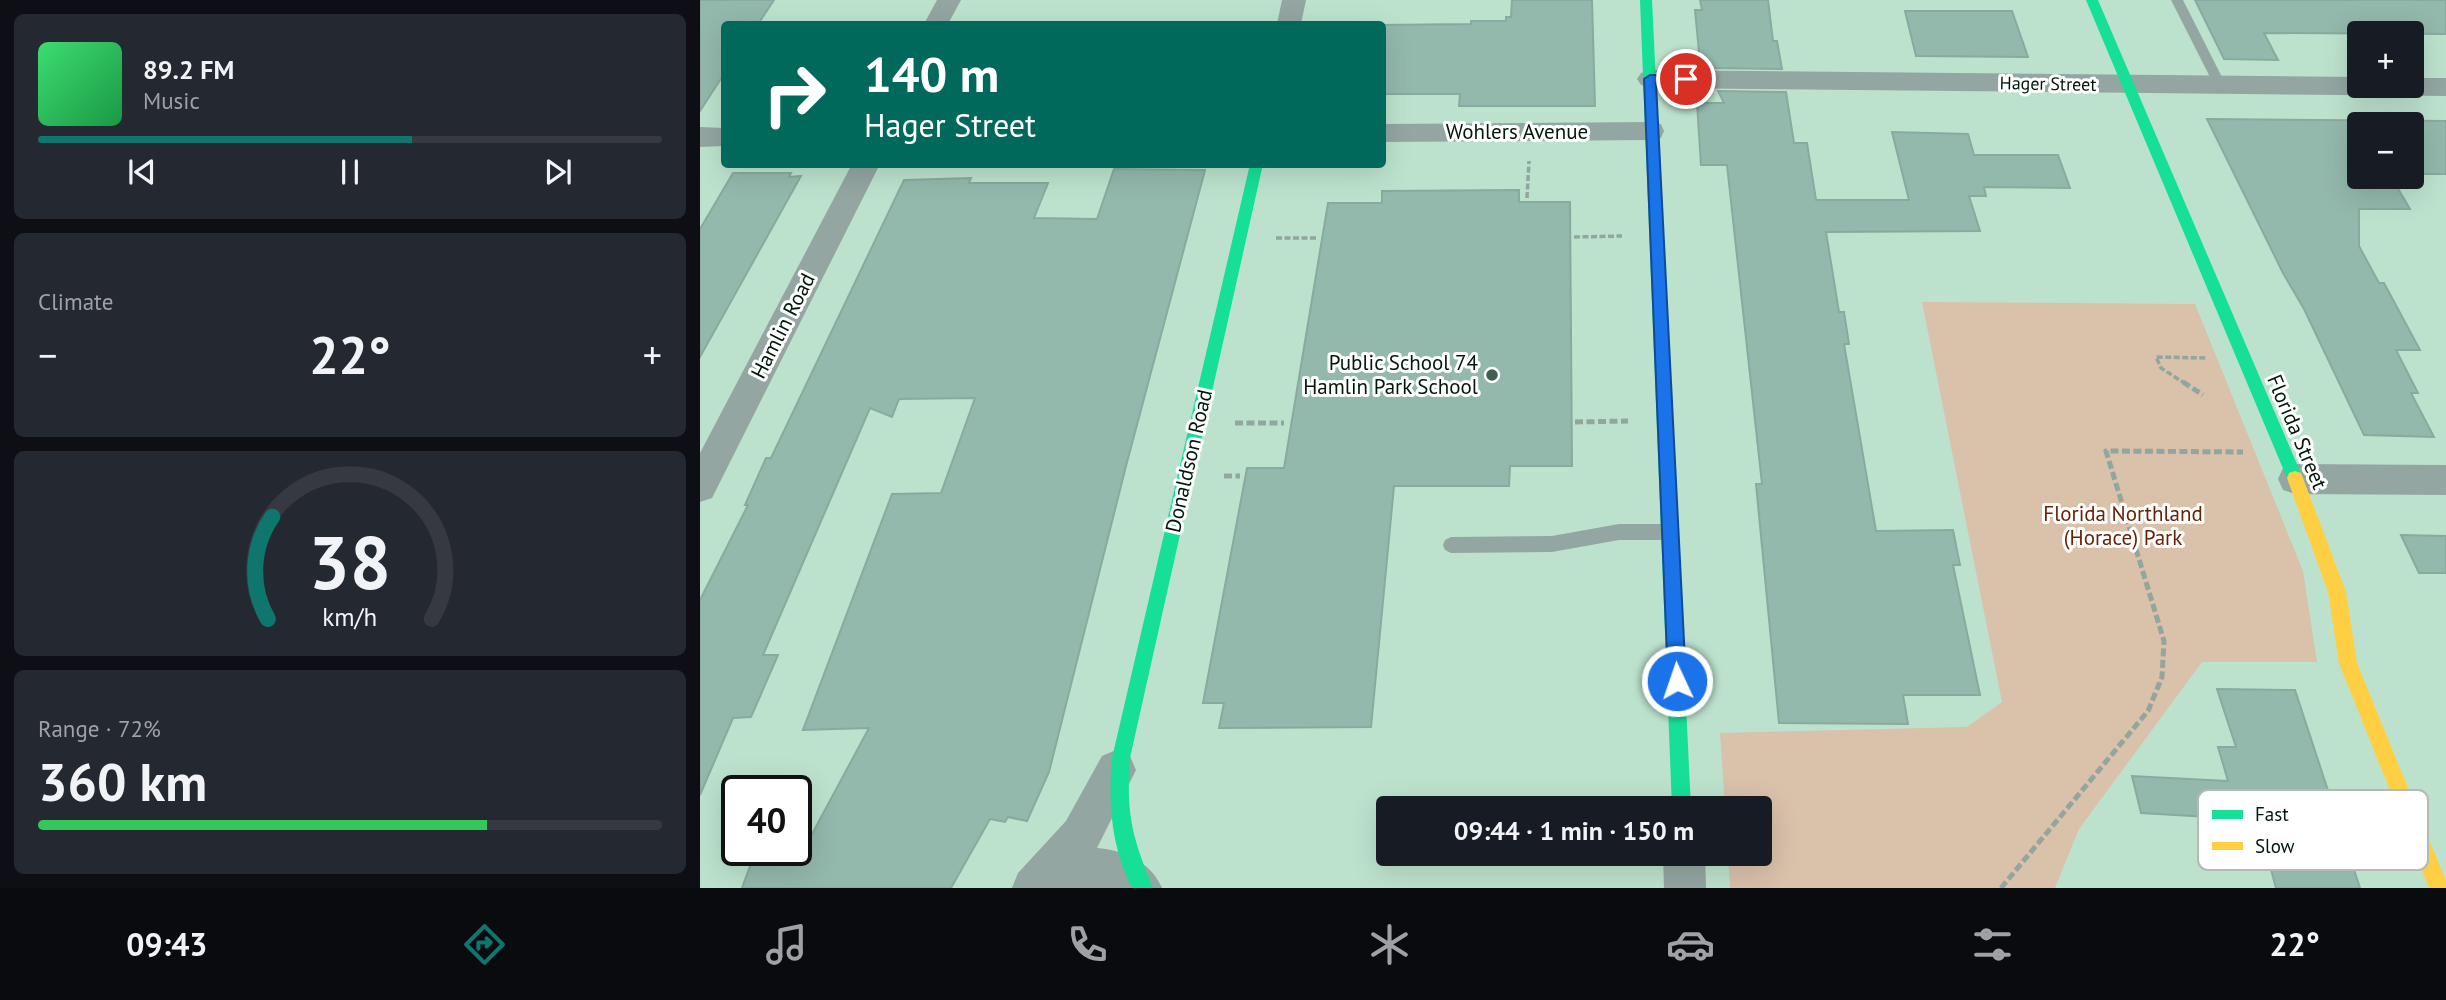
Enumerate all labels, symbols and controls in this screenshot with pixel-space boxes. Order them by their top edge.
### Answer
map controls [2347,21,2424,189]
button: + [2347,21,2424,98]
text: 140 m [864,42,999,106]
icon: right [749,49,840,140]
pin [1656,49,1716,109]
text: 89.2 FM [143,53,234,86]
icon: arrive [1667,60,1705,98]
street label: Hager Street [1999,71,2097,96]
text: Music [143,86,200,115]
text: Hager Street [864,104,1036,146]
button: − [2347,112,2424,189]
street label: Wohlers Avenue [1446,118,1588,145]
icon: previous [123,153,161,191]
icon: pause [331,153,369,191]
icon: next [539,153,577,191]
street label: Hamlin Road [744,268,821,383]
text: Climate [38,287,113,316]
text: 22° [309,321,391,388]
text: − [38,330,57,379]
text: + [643,330,662,379]
place label: Public School 74 Hamlin Park School [1303,349,1478,400]
marker: Public School 74 Hamlin Park School [1484,367,1500,383]
street label: Florida Street [2261,370,2334,493]
street label: Donaldson Road [1159,387,1218,535]
park label: Florida Northland (Horace) Park [2043,500,2203,551]
text: 38 [309,516,391,610]
text: km/h [323,601,377,633]
position arrow [1640,644,1714,718]
text: Range · 72% [38,714,161,743]
text: 360 km [38,748,207,815]
speed limit sign: 40 [721,775,812,866]
legend [2198,790,2428,870]
text: Fast [2255,802,2289,826]
text: 09:44 · 1 min · 150 m [1454,814,1694,847]
text: Slow [2255,834,2295,858]
icon: directions [460,920,509,969]
icon: music [762,920,811,969]
icon: phone [1063,920,1112,969]
icon: climate [1365,920,1414,969]
icon: car [1666,920,1715,969]
icon: filters [1968,920,2017,969]
text: 09:43 [126,923,207,965]
text: 22° [2269,923,2320,965]

